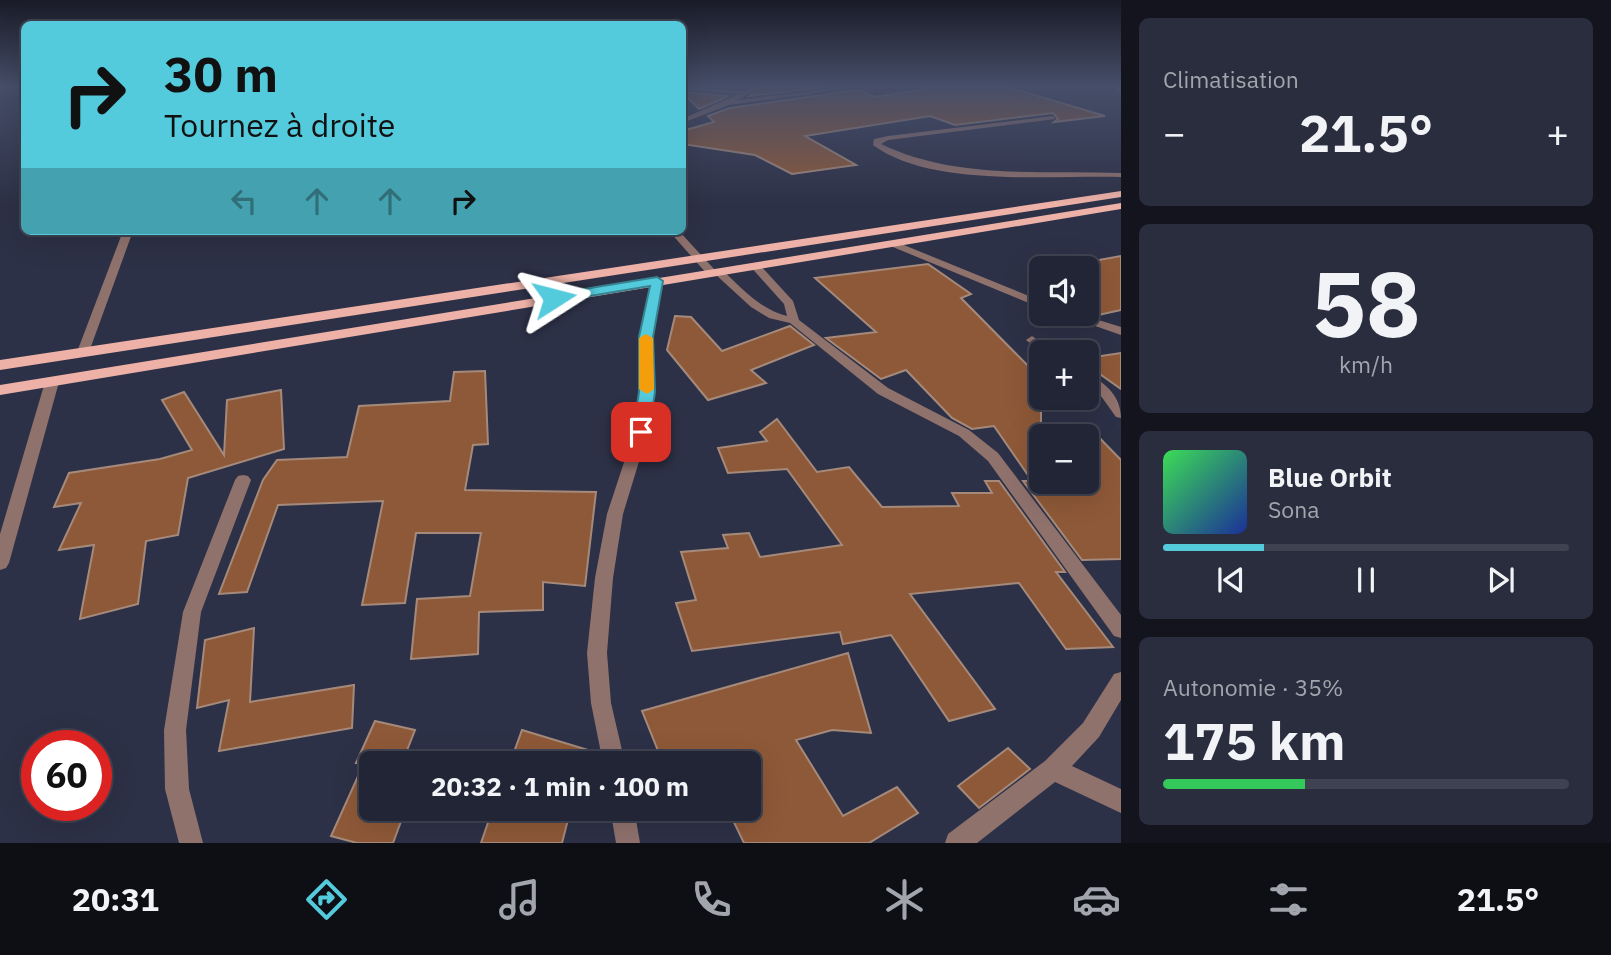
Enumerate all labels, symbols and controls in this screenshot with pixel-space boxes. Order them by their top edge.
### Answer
text: 30 m [164,42,278,105]
icon: right [49,49,140,140]
text: Climatisation [1163,64,1299,94]
text: 21.5° [1299,99,1433,166]
text: Tournez à droite [164,104,395,146]
text: − [1163,108,1186,157]
text: + [1546,108,1569,157]
icon: left [225,182,263,220]
icon: ahead [298,182,336,220]
icon: ahead [371,182,409,220]
icon: right [444,182,482,220]
text: 58 [1311,244,1421,362]
map controls [1029,256,1099,494]
button: sound [1029,256,1099,326]
position arrow [517,261,591,335]
button: + [1029,340,1099,410]
text: km/h [1339,349,1393,379]
pin [611,402,671,462]
icon: arrive [622,413,660,451]
button: − [1029,424,1099,494]
text: Blue Orbit [1268,460,1392,494]
text: Sona [1268,494,1320,524]
icon: previous [1212,561,1250,599]
icon: pause [1347,561,1385,599]
icon: next [1482,561,1520,599]
text: Autonomie · 35% [1163,672,1343,702]
text: 175 km [1163,707,1345,774]
speed limit sign: 60 [21,730,112,821]
text: 20:32 · 1 min · 100 m [431,769,689,803]
icon: directions [302,875,351,924]
icon: music [495,875,544,924]
icon: phone [687,875,736,924]
icon: climate [880,875,929,924]
icon: car [1072,875,1121,924]
icon: filters [1264,875,1313,924]
text: 20:31 [72,878,159,920]
text: 21.5° [1457,878,1539,920]

